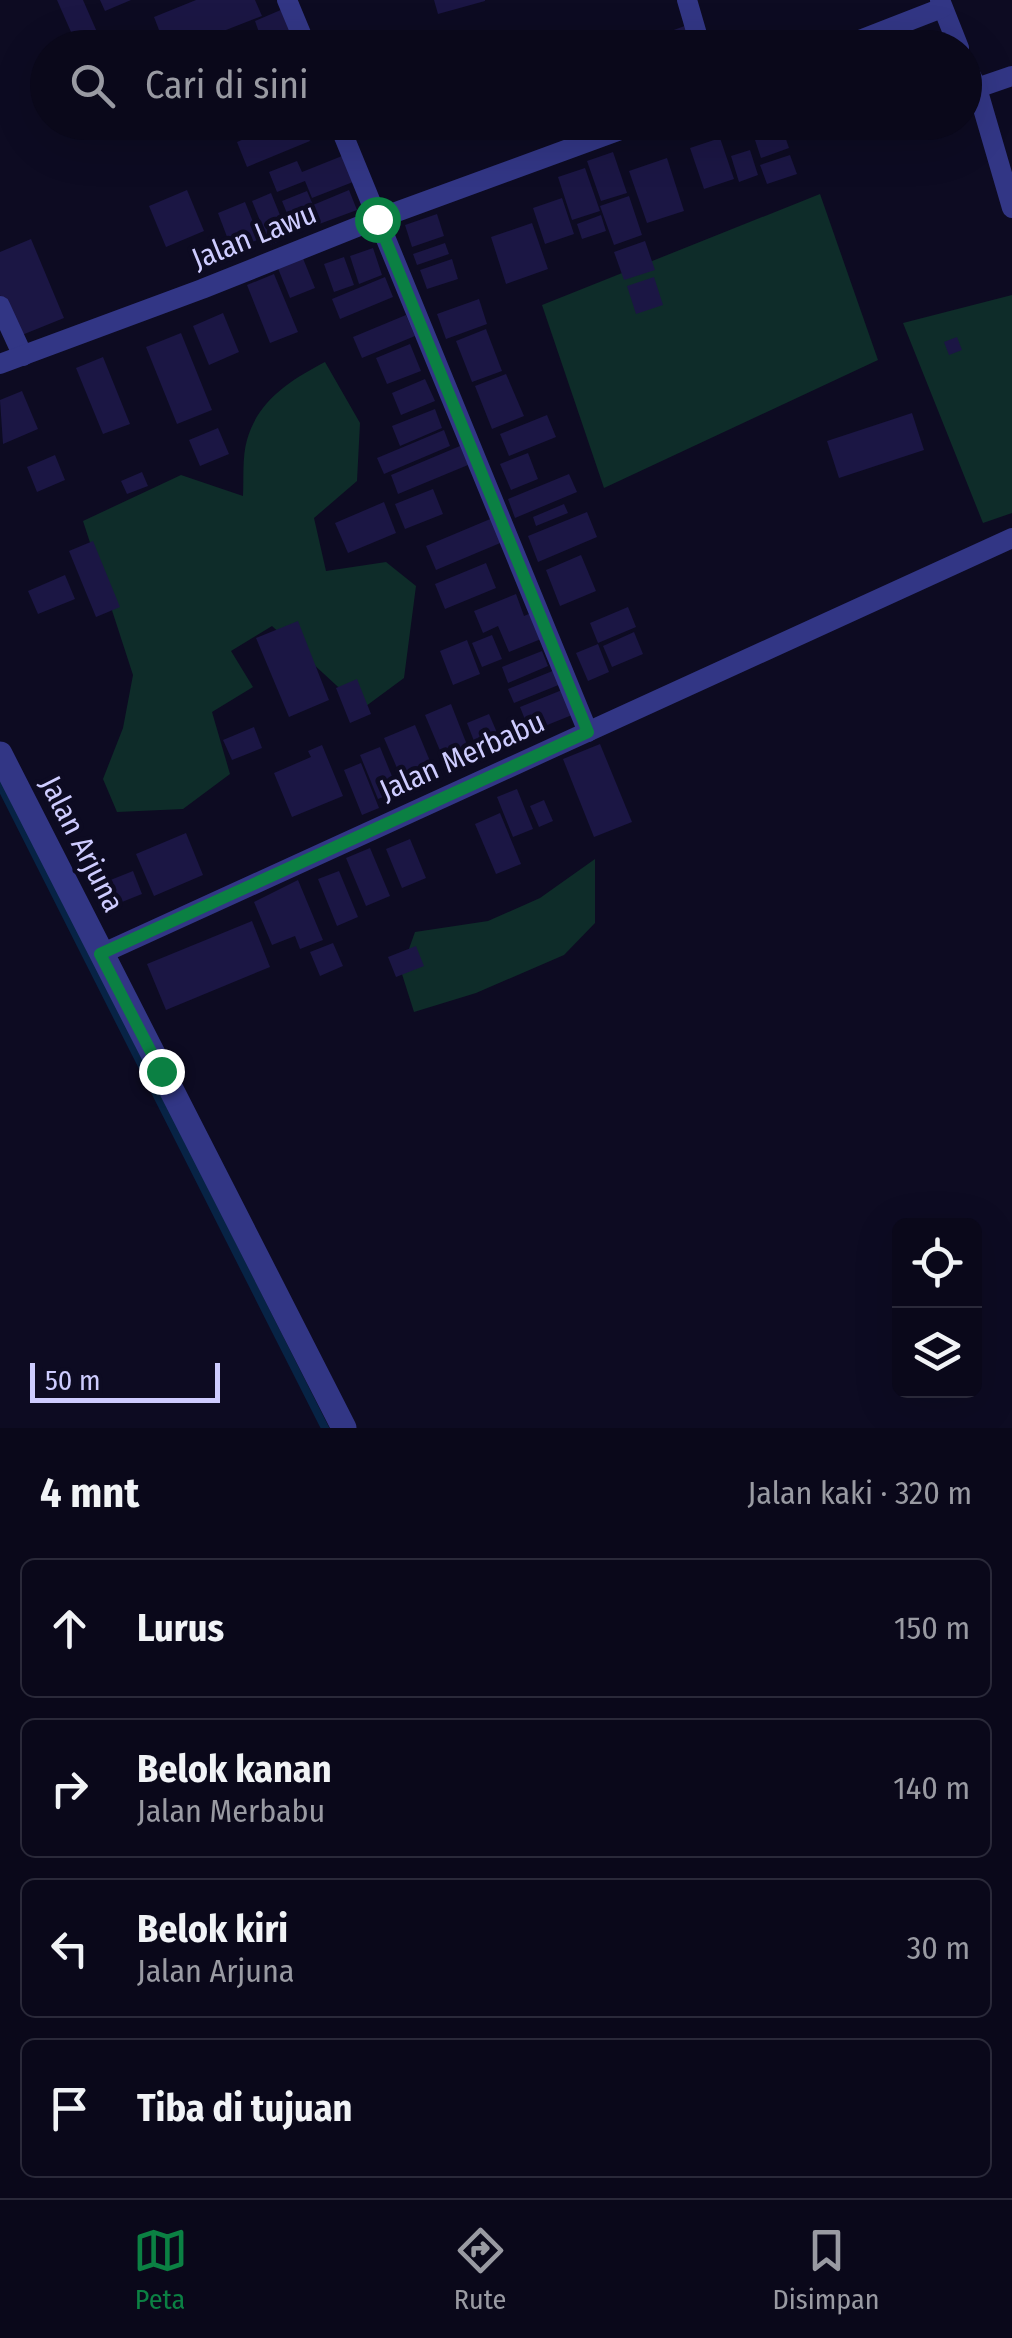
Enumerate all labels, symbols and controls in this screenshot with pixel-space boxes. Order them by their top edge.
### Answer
search box [30,30,982,140]
icon: search [65,58,120,113]
text: Cari di sini [145,62,309,108]
street label: Jalan Lawu [187,195,321,277]
route start [355,197,401,243]
street label: Jalan Merbabu [374,704,550,808]
street label: Jalan Arjuna [32,770,132,918]
route end [139,1049,185,1095]
map controls [892,1218,982,1398]
button: locate [892,1218,982,1308]
button: layers [892,1308,982,1398]
scale bar [30,1358,220,1402]
text: 50 m [45,1364,101,1397]
text: 4 mnt [40,1468,139,1518]
text: Jalan kaki · 320 m [748,1474,972,1512]
icon: ahead [42,1601,97,1656]
text: Lurus [137,1605,224,1651]
text: 150 m [894,1609,970,1647]
text: Belok kanan [137,1746,332,1792]
icon: right [42,1761,97,1816]
text: 140 m [893,1769,970,1807]
text: Jalan Merbabu [137,1792,325,1830]
text: Belok kiri [137,1906,288,1952]
icon: left [42,1921,97,1976]
text: 30 m [907,1929,970,1967]
text: Jalan Arjuna [137,1952,294,1990]
icon: arrive [42,2081,97,2136]
text: Tiba di tujuan [137,2085,353,2131]
tab: Peta [133,2223,188,2316]
tab: Rute [453,2223,508,2316]
tab: Disimpan [773,2223,880,2316]

